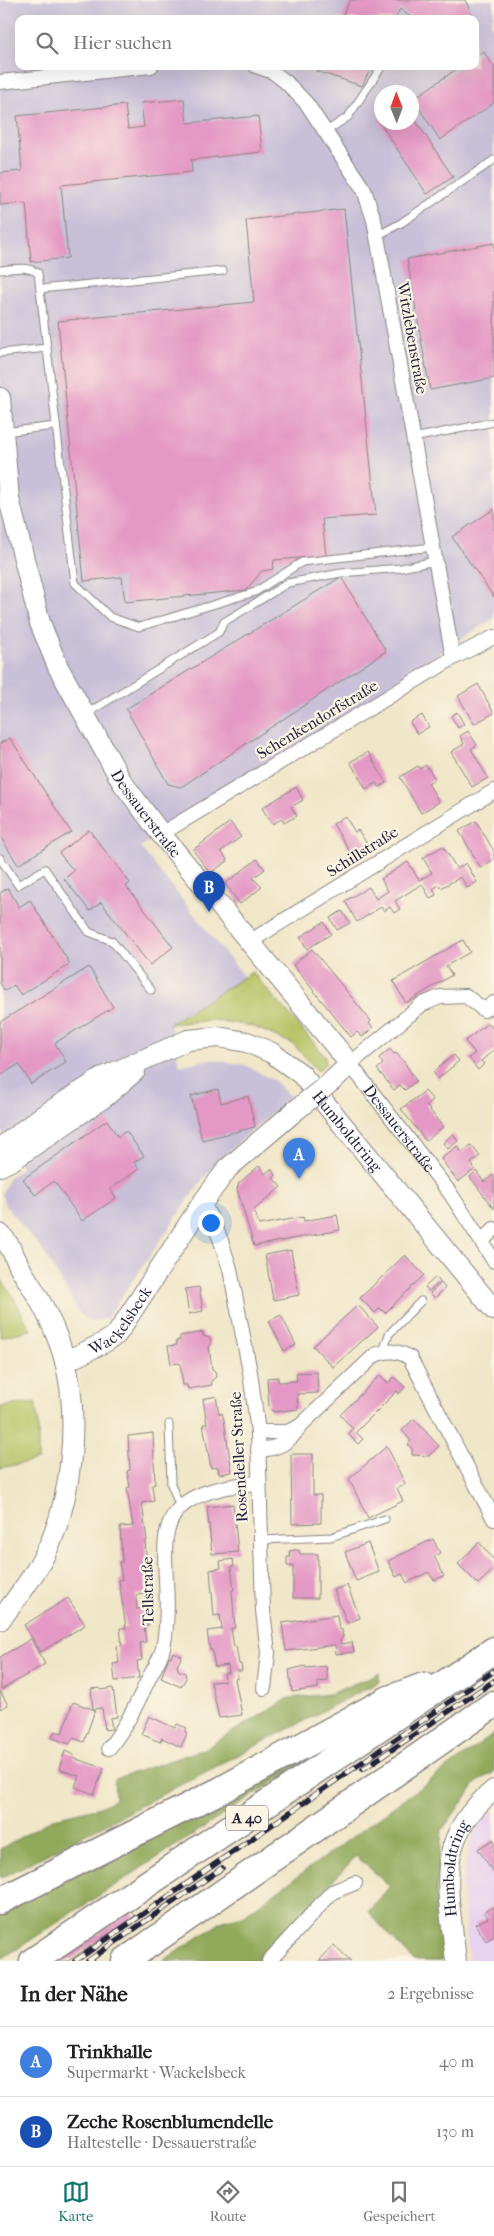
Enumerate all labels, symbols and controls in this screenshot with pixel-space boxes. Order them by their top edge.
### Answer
search box [15,15,479,70]
icon: search [33,29,61,57]
text: Hier suchen [73,32,172,54]
north arrow [374,85,419,130]
street label: Witzlebenstraße [393,280,432,396]
street label: Schenkendorfstraße [253,676,381,763]
street label: Dessauerstraße [107,766,185,862]
street label: Schillstraße [323,822,401,881]
pin: B [193,871,225,912]
street label: Dessauerstraße [359,1081,439,1176]
street label: Humboldtring [308,1087,386,1176]
pin: A [283,1138,315,1179]
your location [198,1210,224,1236]
street label: Wackelsbeck [85,1282,156,1359]
street label: Rosendeller Straße [226,1391,251,1523]
street label: Tellstraße [137,1556,158,1625]
road number: A 40 [226,1806,268,1830]
street label: Humboldtring [439,1816,473,1918]
text: In der Nähe [20,1982,128,2006]
text: 2 Ergebnisse [387,1984,474,2003]
text: Trinkhalle [67,2041,152,2063]
text: A [31,2052,41,2071]
text: 40 m [439,2052,474,2071]
text: Supermarkt · Wackelsbeck [67,2063,246,2082]
text: Zeche Rosenblumendelle [67,2111,273,2133]
text: B [31,2122,41,2141]
text: 130 m [436,2122,474,2141]
text: Haltestelle · Dessauerstraße [67,2133,257,2152]
tab: Karte [58,2178,93,2225]
tab: Route [210,2178,247,2225]
tab: Gespeichert [363,2178,436,2225]

